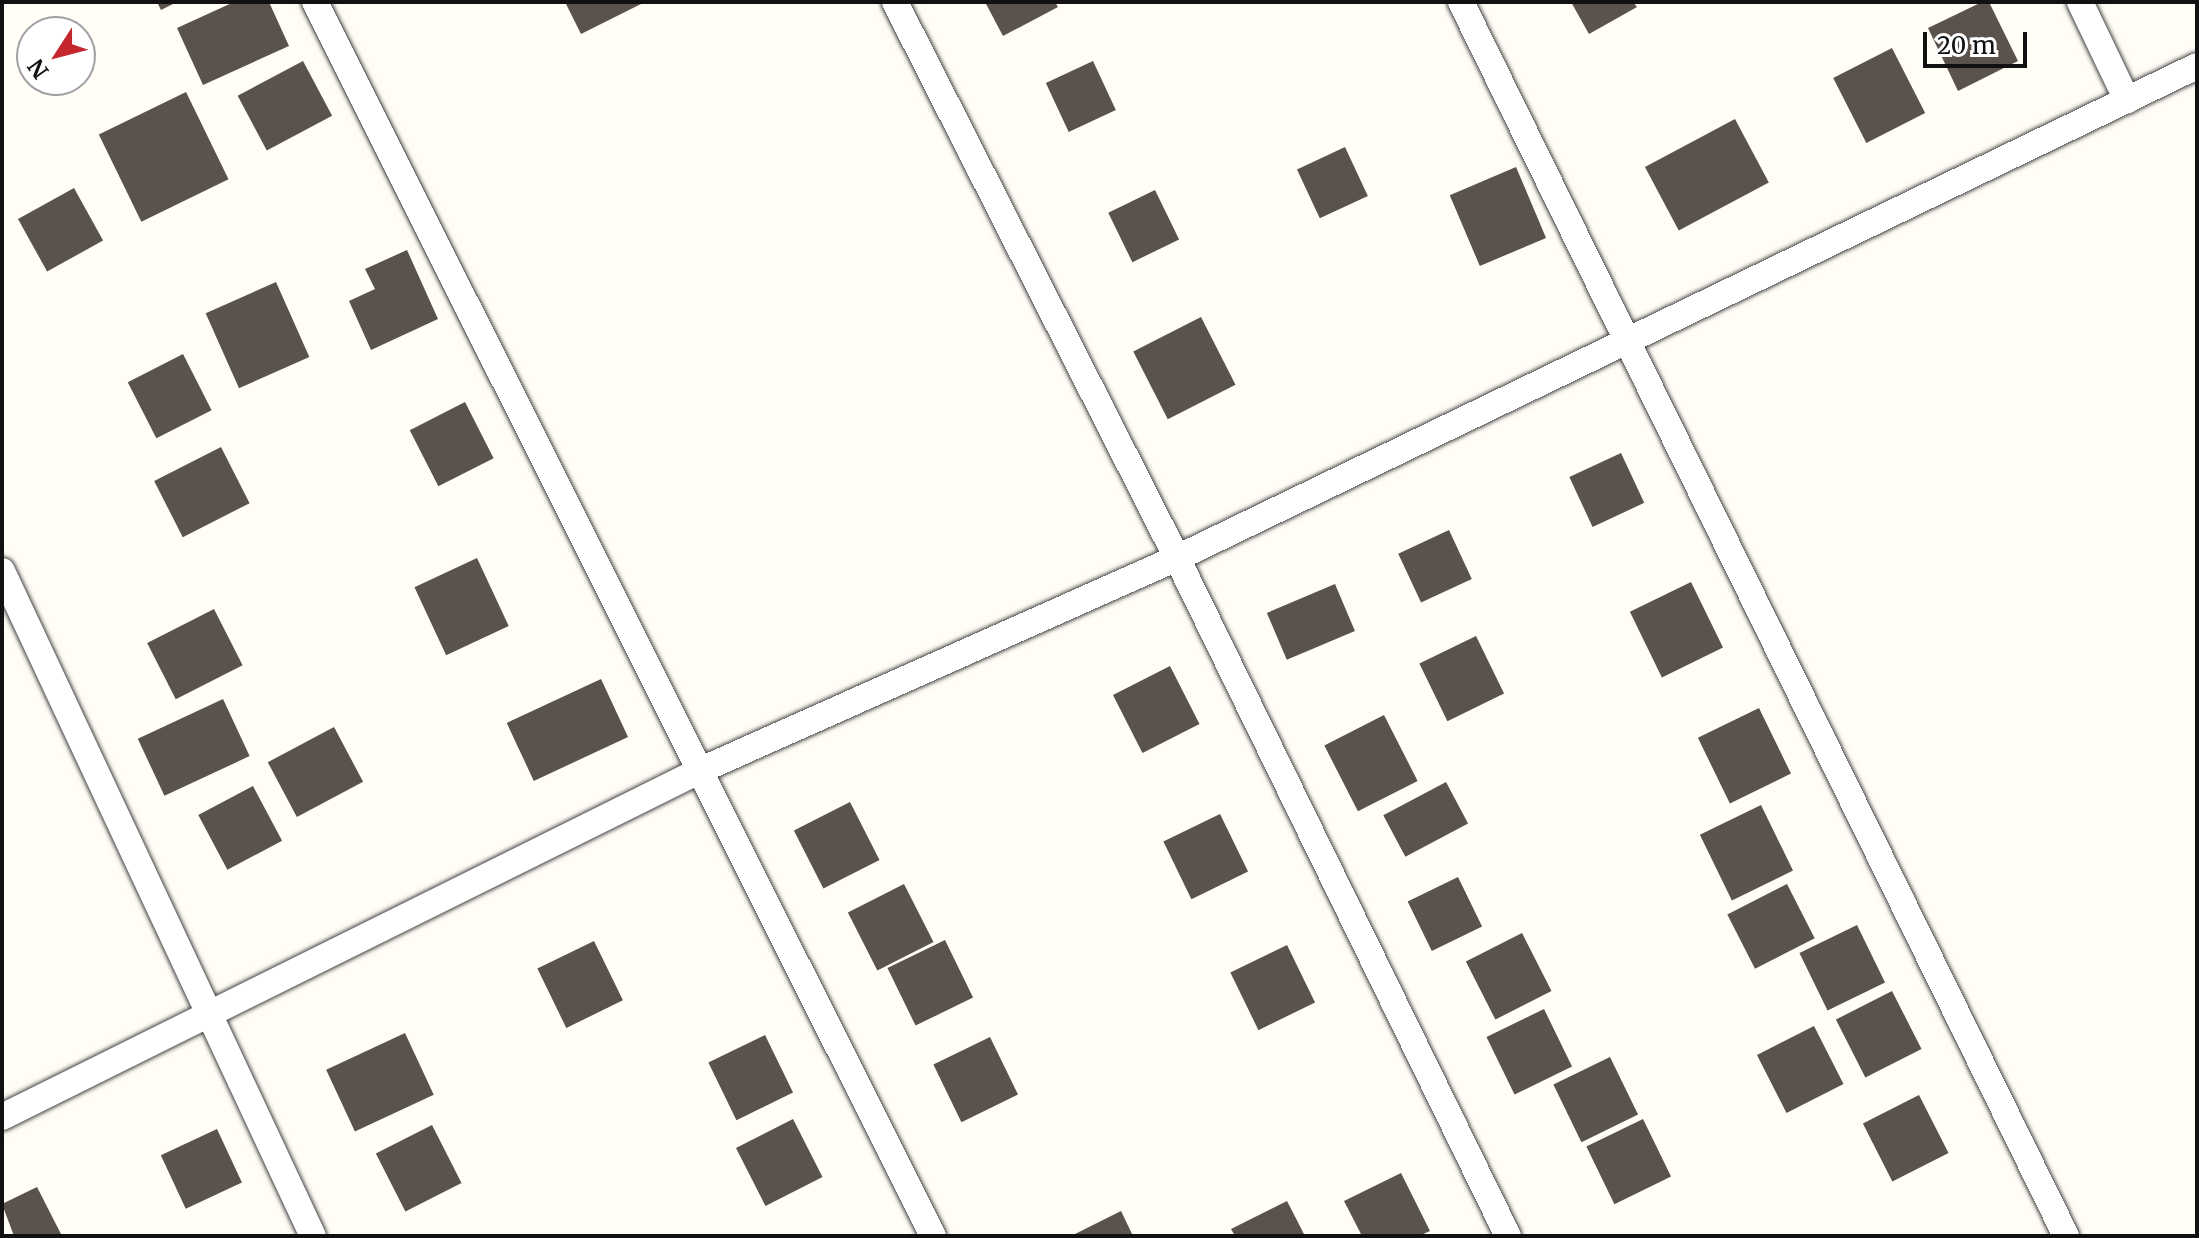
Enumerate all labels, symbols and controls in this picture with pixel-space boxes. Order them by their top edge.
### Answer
north arrow [16,16,96,96]
scale bar [1927,16,2031,66]
text: 20 m [1937,30,1996,61]
text: N [22,54,55,84]

